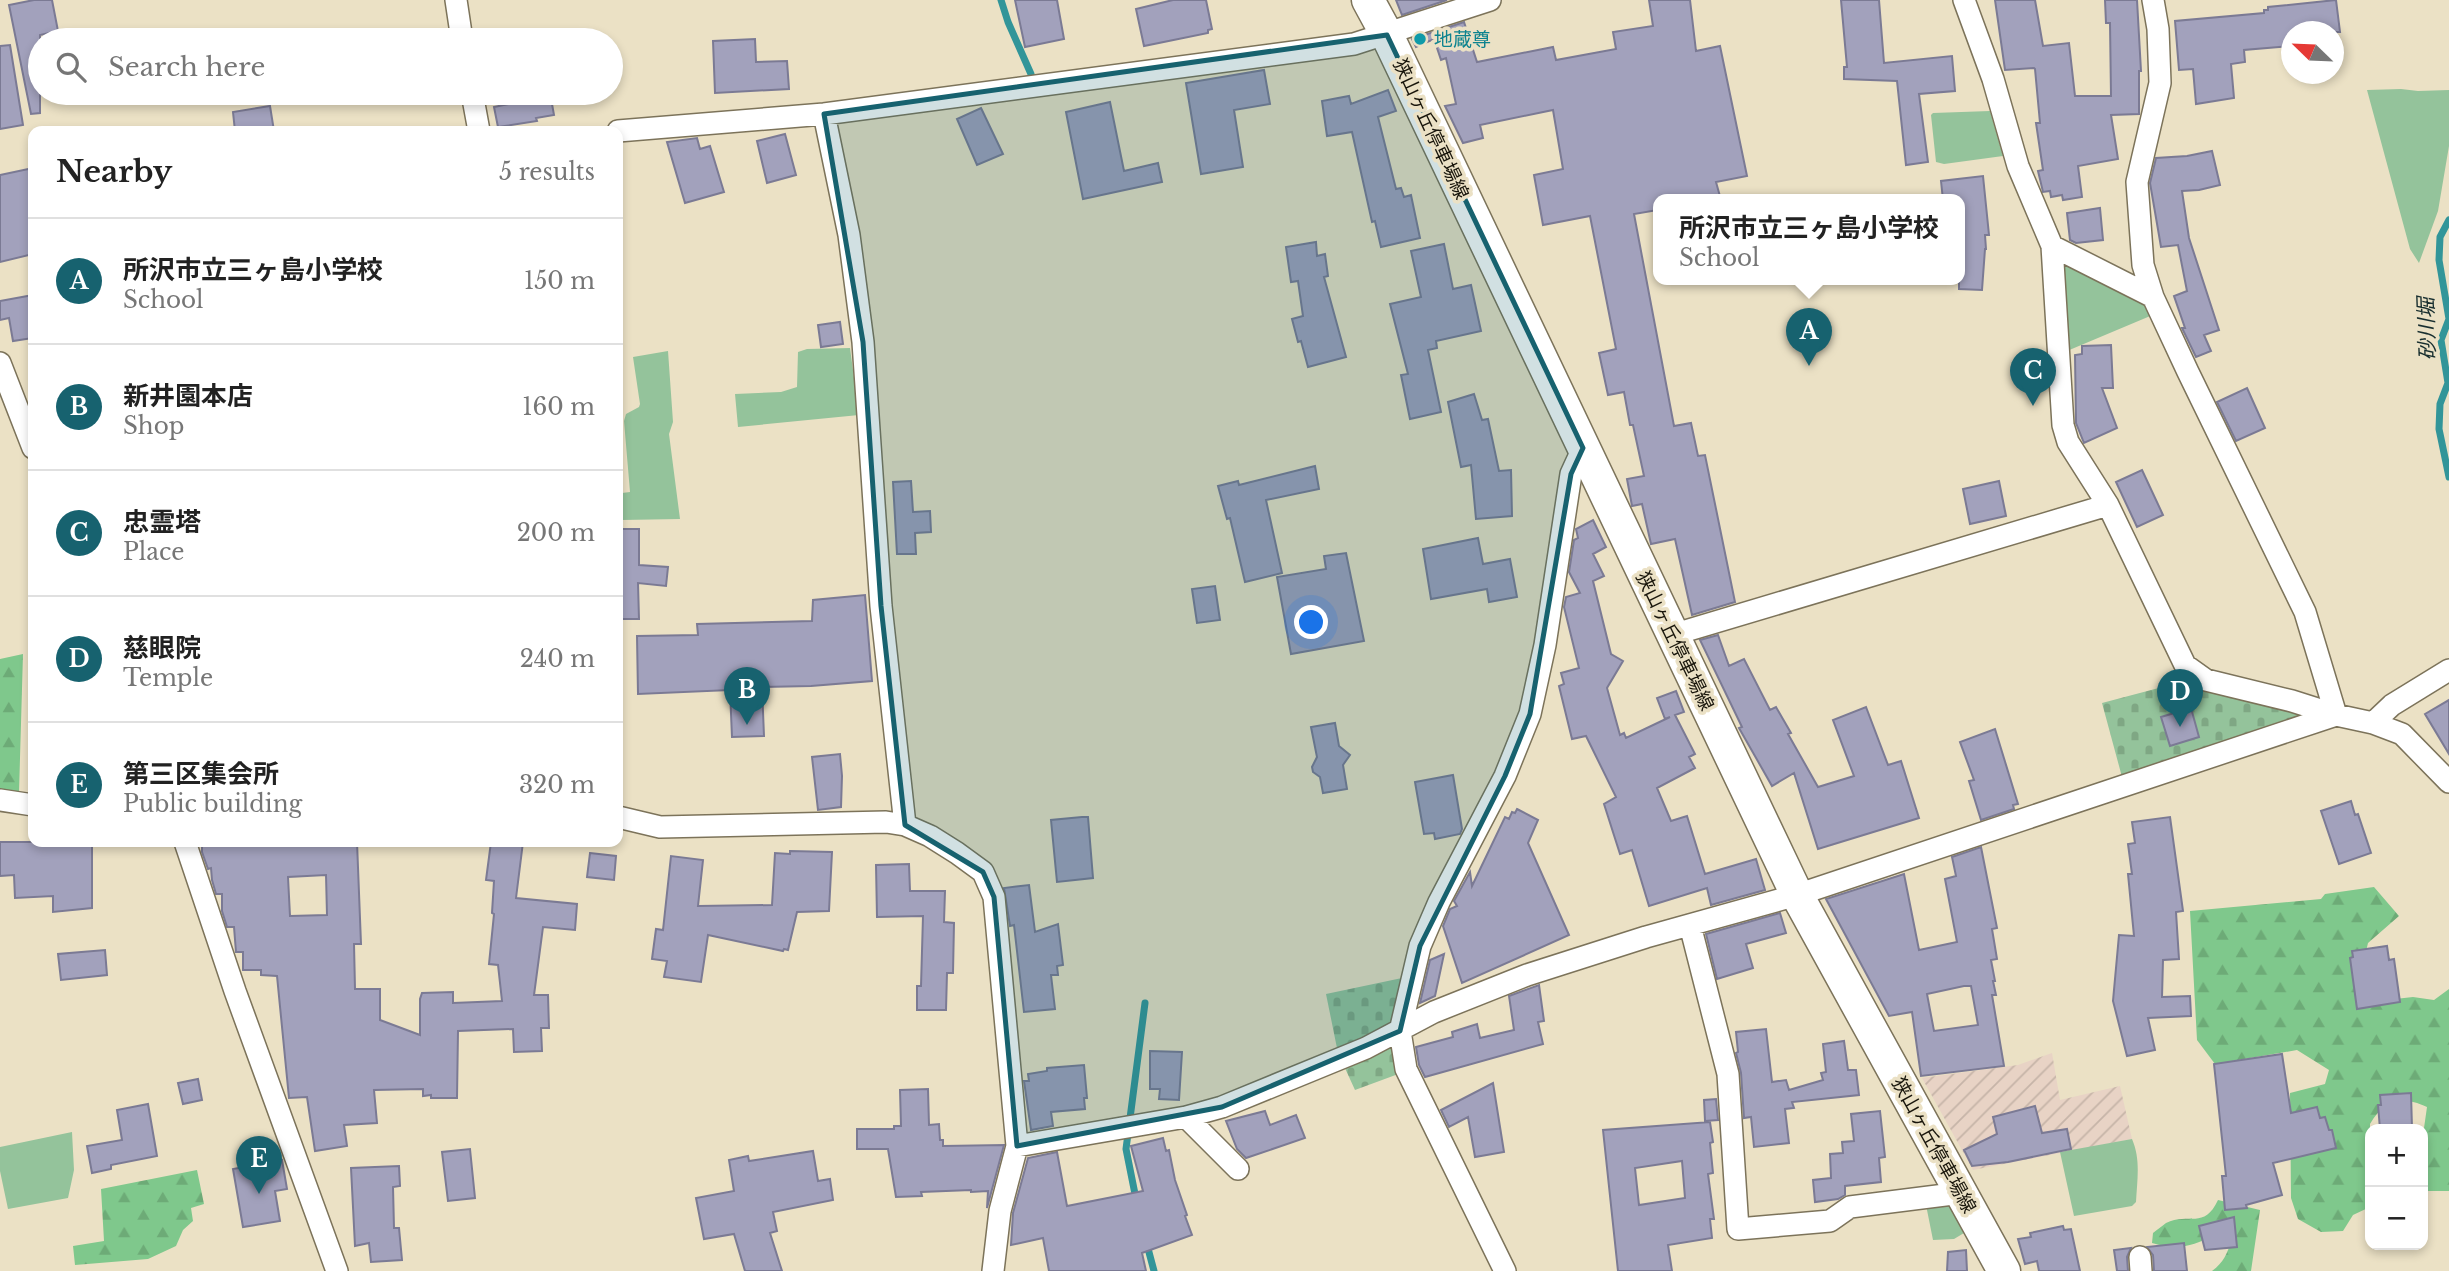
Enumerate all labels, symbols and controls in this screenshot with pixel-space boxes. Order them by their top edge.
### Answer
north arrow [2281,21,2344,84]
search box [28,28,623,105]
place label: 地蔵尊 [1434,28,1491,51]
marker: 地蔵尊 [1412,31,1428,47]
icon: search [52,48,90,86]
text: Search here [108,51,265,83]
street label: 狭山ヶ丘停車場線 [1388,55,1474,203]
text: Nearby [56,153,172,190]
text: 5 results [499,158,595,186]
popup [1653,194,1965,285]
text: 所沢市立三ヶ島小学校 [1679,212,1939,244]
text: School [1679,244,1760,272]
text: 所沢市立三ヶ島小学校 [123,254,383,286]
text: A [70,267,88,295]
text: 150 m [524,267,595,295]
text: School [123,286,204,314]
water label: 砂川堀 [2413,294,2441,361]
pin: A [1786,308,1832,366]
pin: C [2010,348,2056,406]
text: 新井園本店 [123,380,253,412]
text: B [70,393,88,421]
text: 160 m [522,393,595,421]
text: Shop [123,412,184,440]
text: 忠霊塔 [123,506,201,538]
text: C [70,519,88,547]
text: 200 m [517,519,595,547]
text: Place [123,538,185,566]
street label: 狭山ヶ丘停車場線 [1631,568,1719,714]
your location [1294,605,1328,639]
text: 慈眼院 [123,632,201,664]
text: D [68,645,90,673]
text: 240 m [520,645,595,673]
text: Temple [123,664,213,692]
pin: B [724,667,770,725]
pin: D [2157,669,2203,727]
text: 第三区集会所 [123,758,279,790]
text: E [70,771,88,799]
text: 320 m [519,771,595,799]
text: Public building [123,790,302,818]
street label: 狭山ヶ丘停車場線 [1887,1073,1981,1217]
map controls [2365,1124,2428,1250]
button: + [2365,1124,2428,1187]
pin: E [236,1136,282,1194]
button: − [2365,1187,2428,1250]

